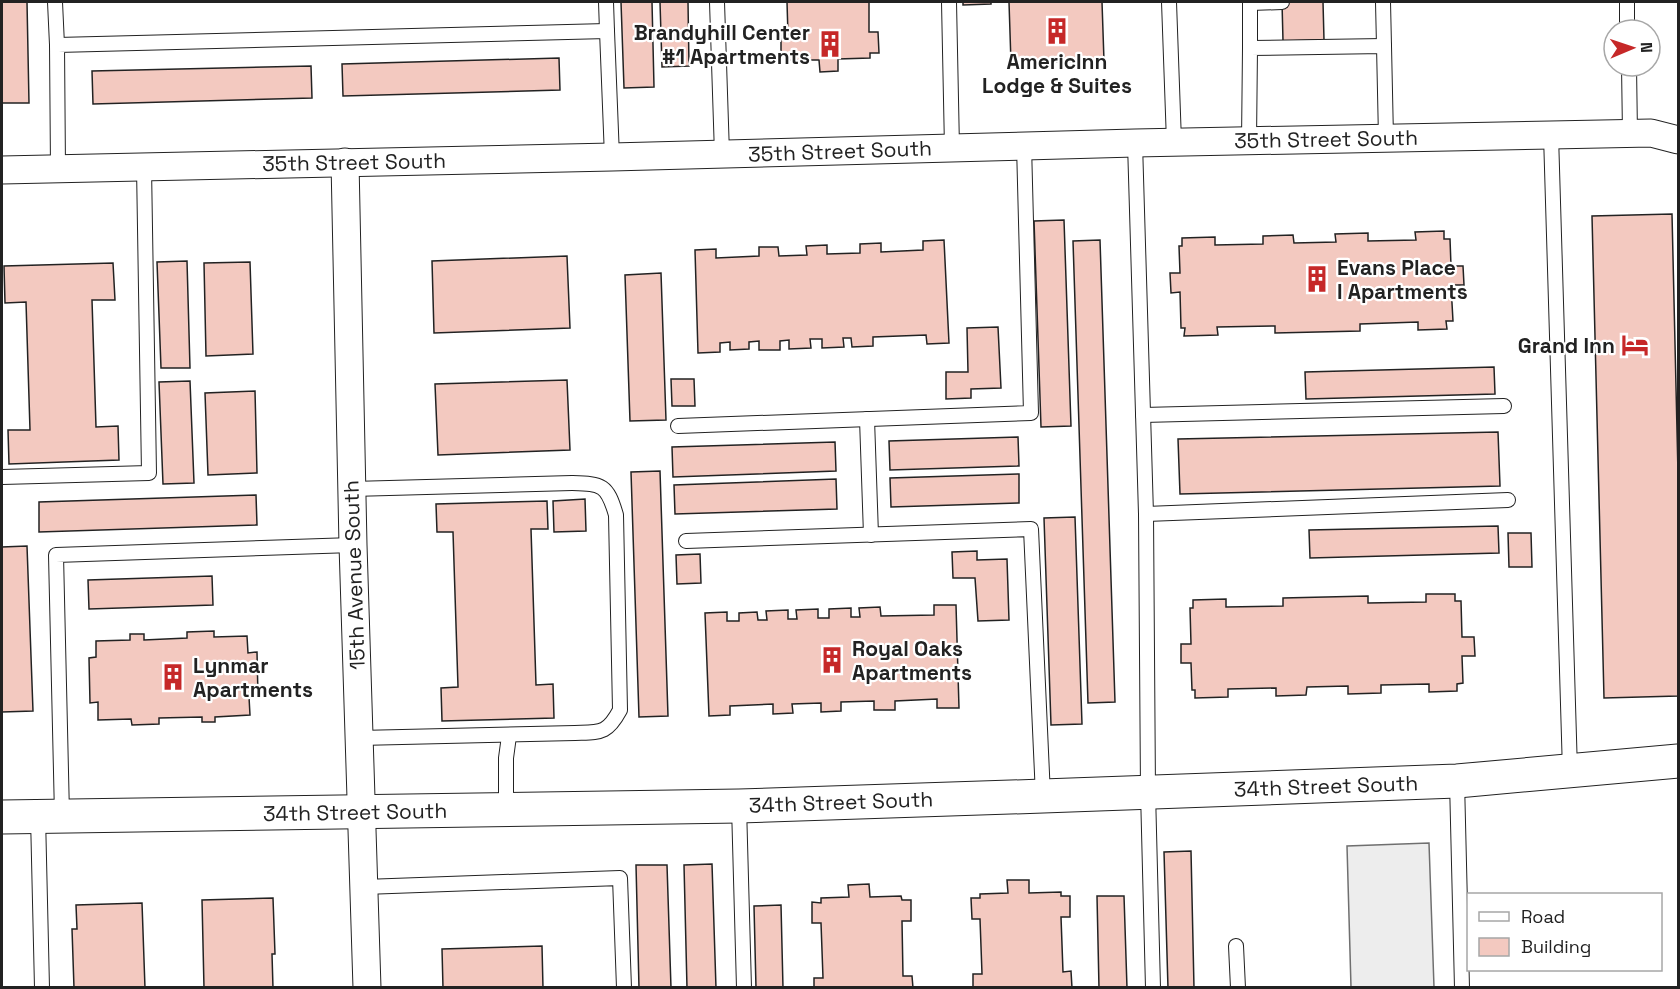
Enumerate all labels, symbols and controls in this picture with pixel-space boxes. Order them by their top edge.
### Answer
building icon: AmericInn Lodge & Suites [1042,16,1072,46]
north arrow [1602,18,1662,78]
place label: Brandyhill Center #1 Apartments [634,19,810,70]
building icon: Brandyhill Center #1 Apartments [815,29,845,59]
text: N [1636,42,1657,53]
place label: AmericInn Lodge & Suites [982,48,1132,99]
street label: 35th Street South [1234,124,1418,154]
street label: 35th Street South [748,134,932,168]
street label: 35th Street South [262,147,446,177]
place label: Evans Place I Apartments [1337,254,1468,305]
building icon: Evans Place I Apartments [1302,264,1332,294]
hotel icon: Grand Inn [1620,330,1650,360]
place label: Grand Inn [1518,332,1615,359]
street label: 15th Avenue South [337,480,371,670]
place label: Royal Oaks Apartments [852,635,972,686]
building icon: Royal Oaks Apartments [817,645,847,675]
place label: Lynmar Apartments [193,652,313,703]
building icon: Lynmar Apartments [158,662,188,692]
street label: 34th Street South [1233,769,1419,803]
street label: 34th Street South [748,785,934,819]
street label: 34th Street South [263,797,447,827]
legend [1467,893,1662,971]
text: Road [1521,905,1565,928]
text: Building [1521,935,1591,958]

